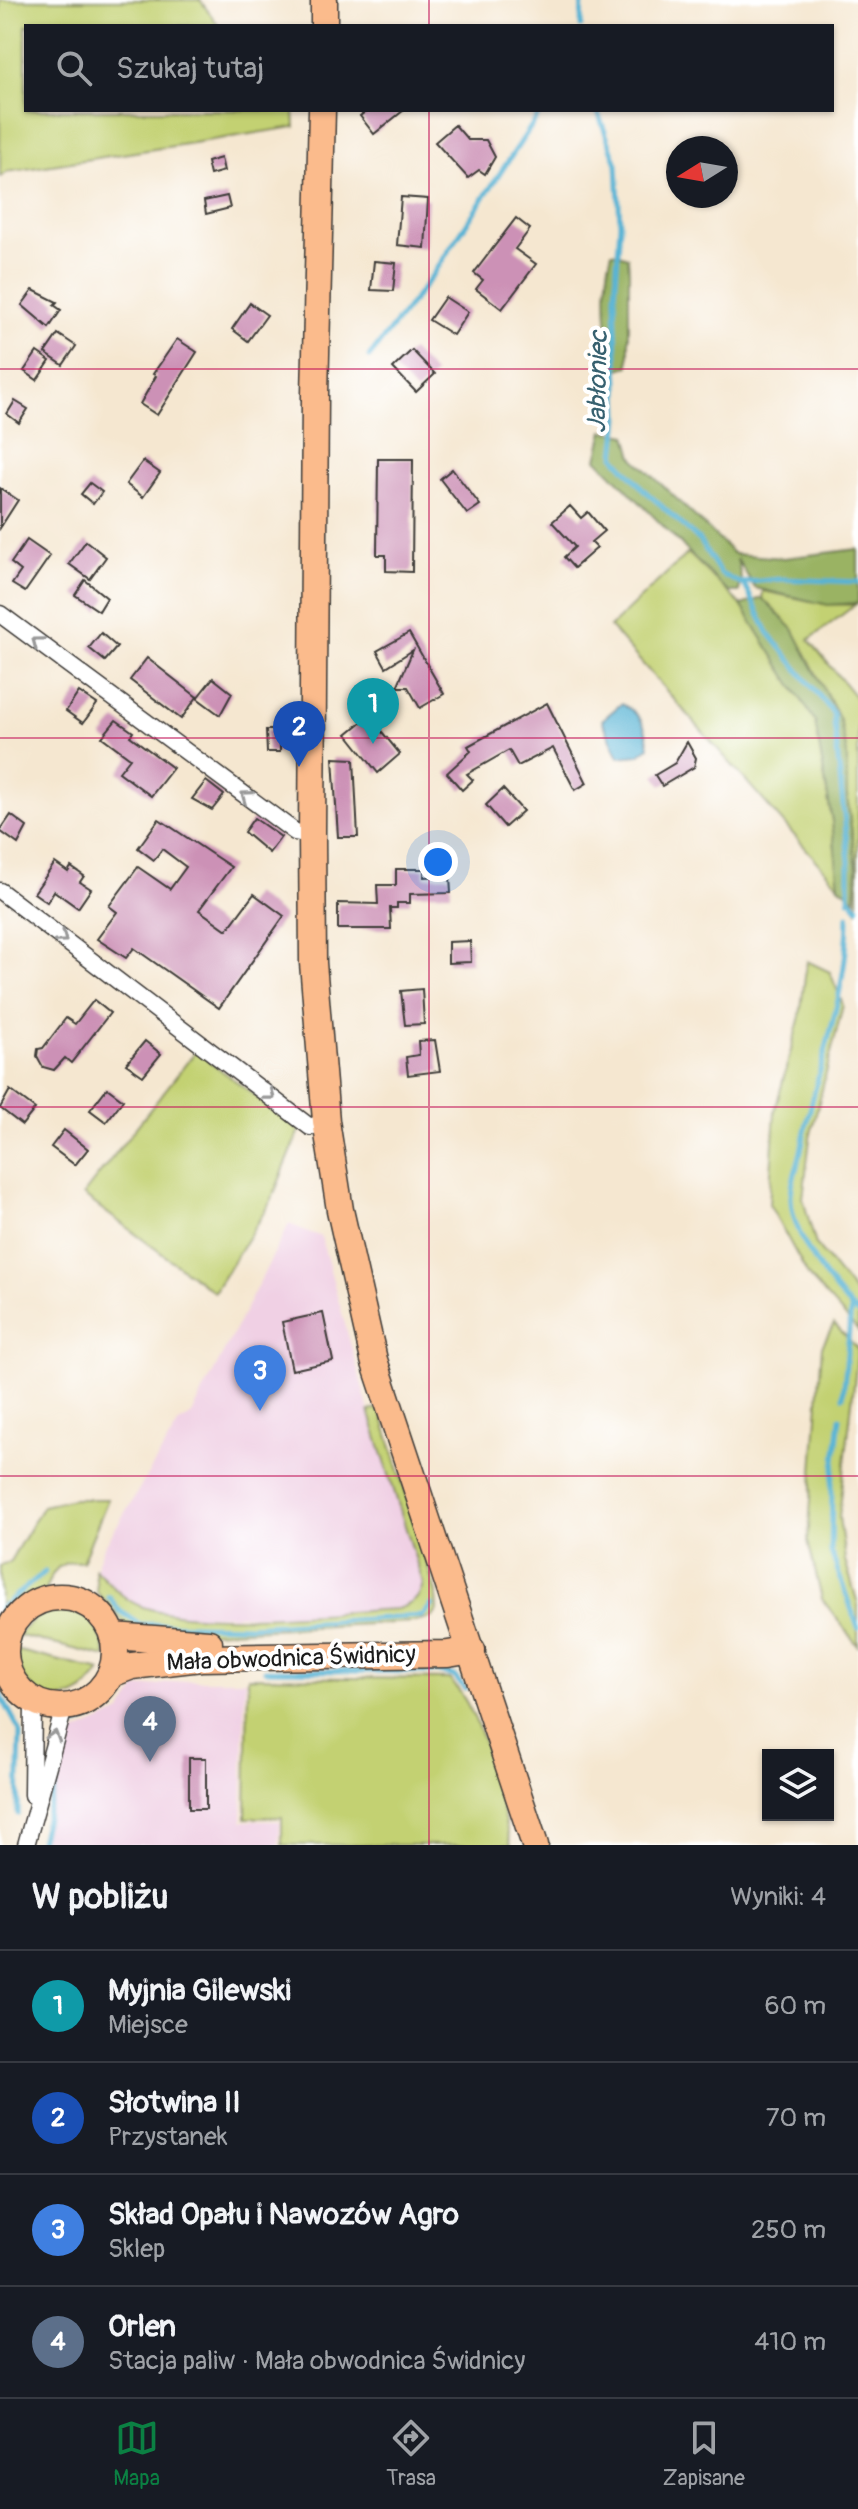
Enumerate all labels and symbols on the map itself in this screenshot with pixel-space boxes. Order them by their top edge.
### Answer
north arrow [666,136,738,208]
water label: Jabłoniec [581,329,615,434]
one-way arrow [31,637,46,651]
pin: 1 [347,678,399,744]
pin: 2 [273,701,325,767]
one-way arrow [240,792,255,806]
your location [418,842,458,882]
one-way arrow [53,928,68,943]
one-way arrow [261,1085,276,1099]
pin: 3 [234,1345,286,1411]
street label: Mała obwodnica Świdnicy [166,1640,416,1677]
pin: 4 [124,1696,176,1762]
one-way arrow [45,1729,61,1743]

